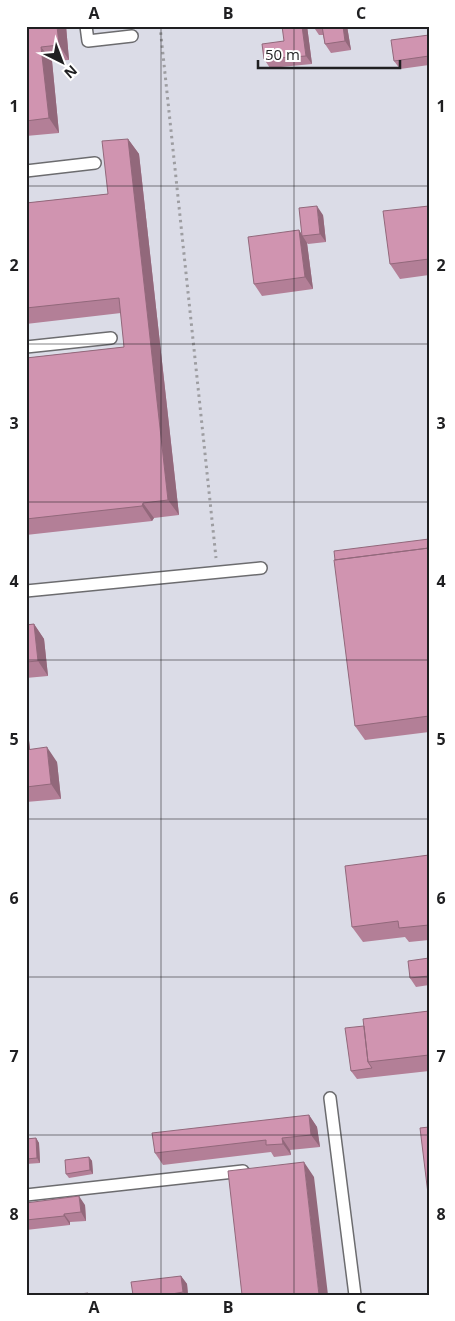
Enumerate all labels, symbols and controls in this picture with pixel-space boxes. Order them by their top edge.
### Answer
text: A [88,2,100,24]
text: B [223,2,233,24]
text: C [356,2,366,24]
north arrow [38,38,88,88]
scale bar [258,38,400,70]
text: 50 m [265,44,300,64]
text: N [60,61,82,83]
text: 1 [9,95,19,117]
text: 1 [436,95,446,117]
text: 2 [9,254,19,276]
text: 2 [436,254,446,276]
text: 3 [9,412,19,434]
text: 3 [436,412,446,434]
text: 4 [9,570,19,592]
text: 4 [436,570,446,592]
text: 5 [9,728,19,750]
text: 5 [436,728,446,750]
text: 6 [9,887,19,909]
text: 6 [436,887,446,909]
text: 7 [9,1045,19,1067]
text: 7 [436,1045,446,1067]
text: 8 [9,1203,19,1225]
text: 8 [436,1203,446,1225]
text: A [88,1296,100,1318]
text: B [223,1296,233,1318]
text: C [356,1296,366,1318]

